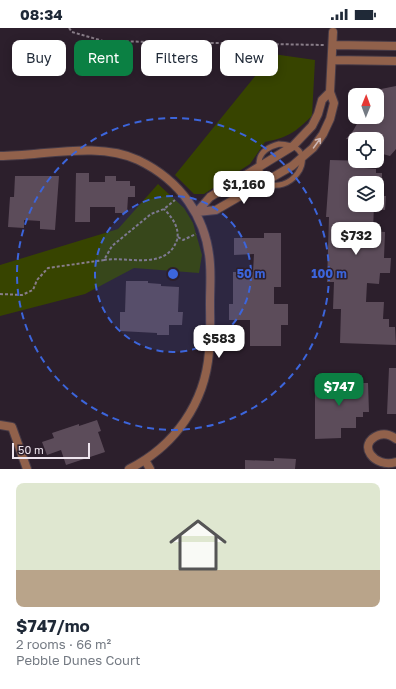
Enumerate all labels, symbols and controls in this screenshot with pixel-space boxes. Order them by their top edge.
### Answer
text: 08:34 [20,5,63,23]
chip: Buy [12,40,66,76]
chip: Rent [74,40,133,76]
chip: Filters [141,40,212,76]
chip: New [220,40,278,76]
north arrow [348,88,384,124]
map controls [348,88,384,212]
button: locate [348,132,384,168]
one-way arrow [313,138,321,149]
pin: $1,160 [211,171,277,205]
text: $1,160 [223,176,265,192]
button: layers [348,176,384,212]
pin: $732 [332,222,380,256]
text: $732 [340,227,372,243]
text: 50 m [237,266,265,281]
text: 100 m [311,266,347,281]
centre of rings [166,267,180,281]
pin: $583 [195,325,243,359]
text: $583 [203,330,235,346]
pin: $747 [315,373,363,407]
text: $747 [323,378,355,394]
scale bar [12,441,90,460]
text: 50 m [18,443,44,456]
icon: home [162,509,234,581]
text: $747/mo [16,615,90,636]
text: 2 rooms · 66 m² [16,636,111,652]
text: Pebble Dunes Court [16,652,140,668]

